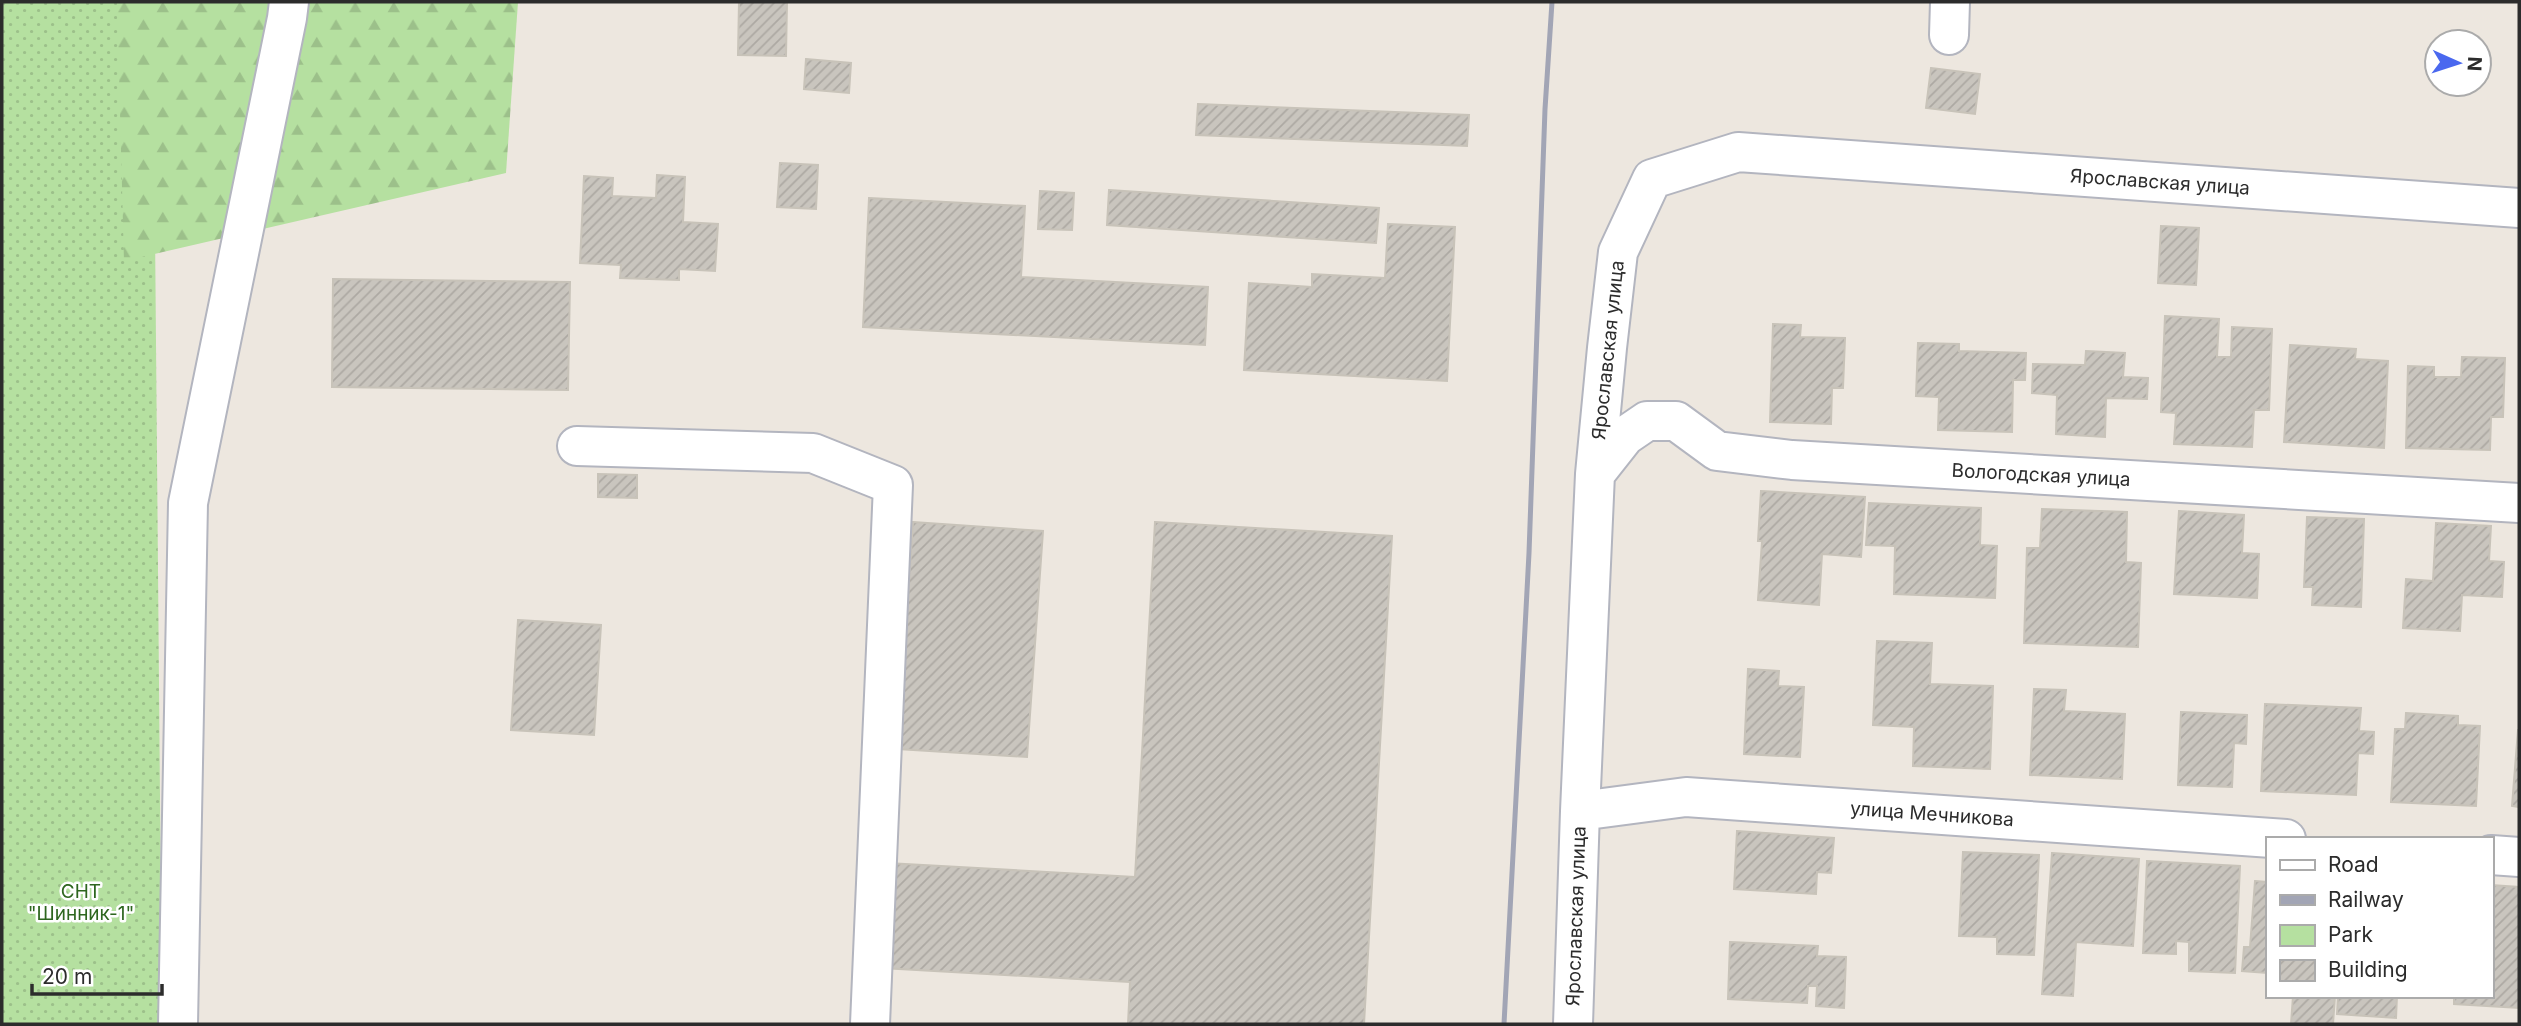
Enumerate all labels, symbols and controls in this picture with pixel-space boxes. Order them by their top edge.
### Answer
north arrow [2423,28,2493,98]
text: N [2463,56,2486,72]
street label: Ярославская улица [2069,164,2251,200]
street label: Ярославская улица [1587,259,1629,441]
street label: Вологодская улица [1951,459,2131,491]
street label: улица Мечникова [1849,797,2015,831]
street label: Ярославская улица [1561,826,1591,1006]
legend [2266,837,2493,998]
text: Road [2328,852,2379,877]
park label: СНТ "Шинник-1" [28,880,134,925]
text: Railway [2328,887,2404,912]
text: Park [2328,922,2373,947]
scale bar [32,953,161,997]
text: Building [2328,957,2408,982]
text: 20 m [42,964,92,989]

